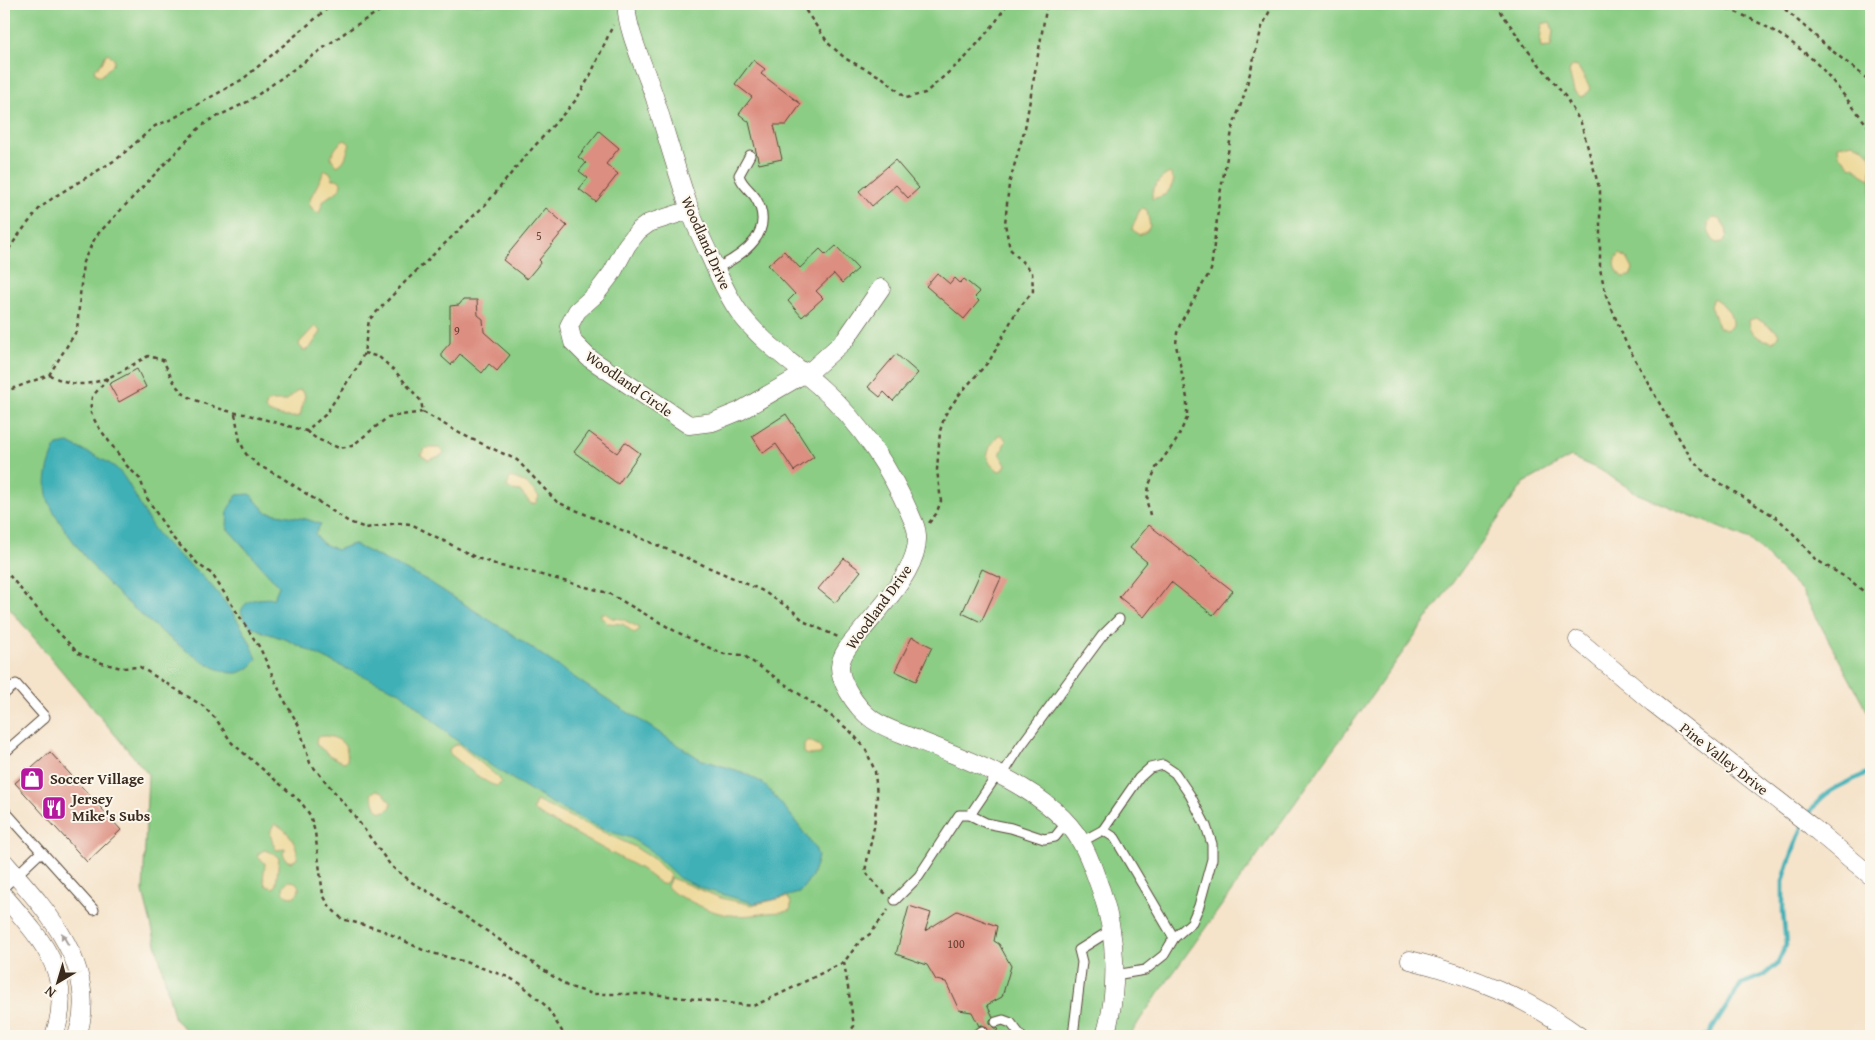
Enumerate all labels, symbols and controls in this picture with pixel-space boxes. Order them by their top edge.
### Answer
street label: Woodland Drive [676,193,736,293]
house number: 5 [536,227,542,244]
house number: 9 [454,322,460,339]
street label: Woodland Circle [581,346,677,422]
street label: Woodland Drive [841,560,917,653]
street label: Pine Valley Drive [1676,717,1773,800]
shop icon: Soccer Village [19,766,45,792]
place label: Soccer Village [50,768,144,789]
place label: Jersey Mike's Subs [69,788,150,826]
restaurant icon: Jersey Mike's Subs [41,795,67,821]
one-way arrow [60,932,69,945]
house number: 100 [947,935,965,952]
north arrow [32,958,82,1008]
text: N [40,981,60,1003]

